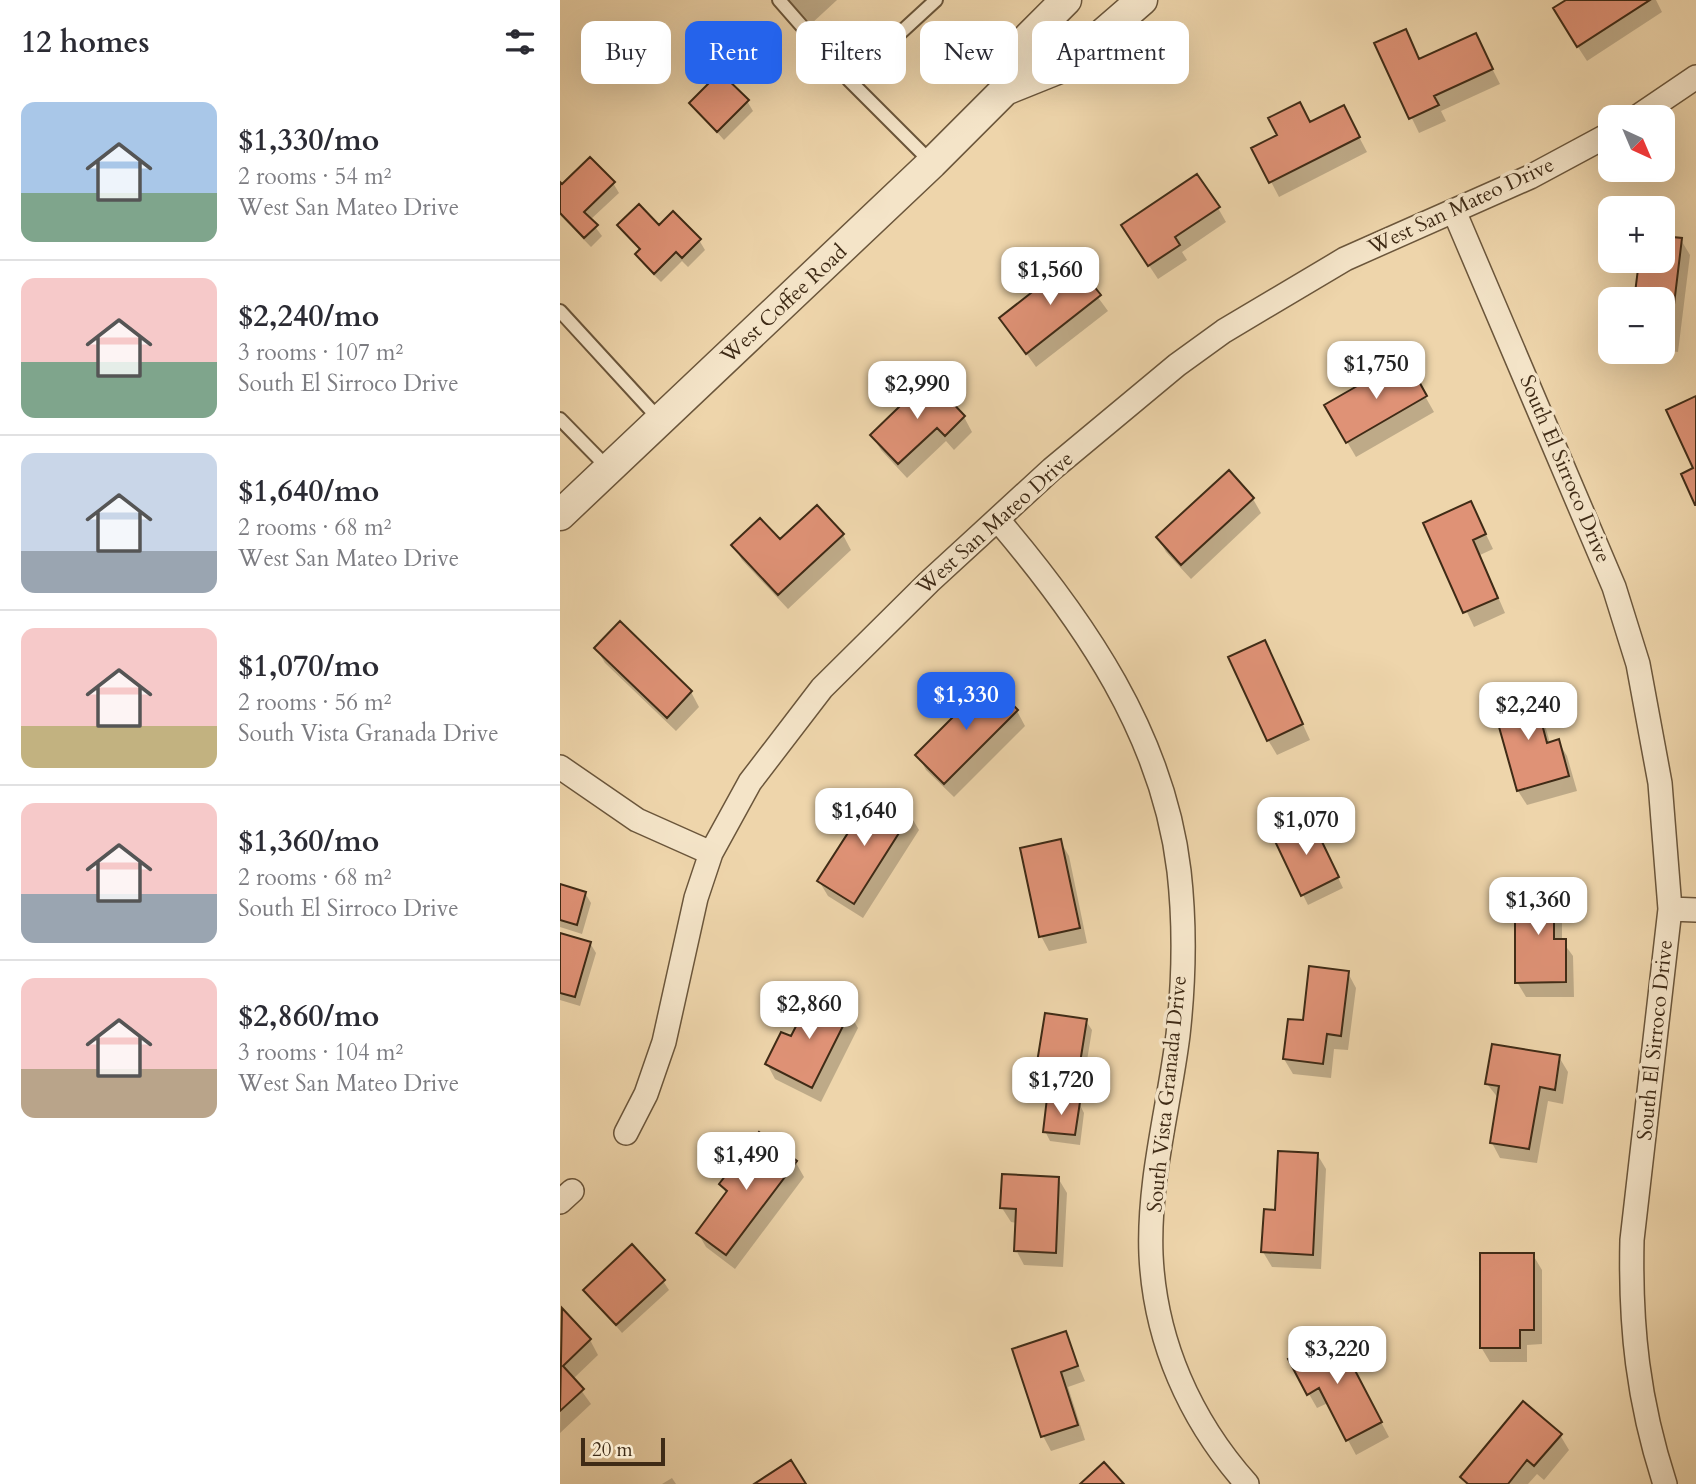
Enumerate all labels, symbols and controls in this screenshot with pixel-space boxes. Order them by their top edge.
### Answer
chip: Buy [581,21,671,84]
chip: Rent [685,21,782,84]
chip: Filters [796,21,906,84]
chip: New [920,21,1018,84]
chip: Apartment [1032,21,1189,84]
text: 12 homes [21,22,150,63]
icon: filters [501,23,539,61]
north arrow [1598,105,1675,182]
map controls [1598,105,1675,364]
text: $1,330/mo [238,120,379,161]
icon: home [77,130,161,214]
street label: West San Mateo Drive [1362,150,1559,262]
text: 2 rooms · 54 m² [238,161,391,192]
text: West San Mateo Drive [238,192,459,223]
button: + [1598,196,1675,273]
street label: West Coffee Road [714,238,853,371]
pin: $1,560 [993,247,1107,307]
text: $1,560 [1017,254,1083,285]
button: − [1598,287,1675,364]
text: $2,240/mo [238,296,379,337]
icon: home [77,306,161,390]
text: 3 rooms · 107 m² [238,337,403,368]
pin: $1,750 [1319,342,1433,401]
text: $1,750 [1343,348,1409,379]
pin: $2,990 [860,362,974,421]
text: South El Sirroco Drive [238,368,459,399]
text: $2,990 [884,368,950,399]
street label: South El Sirroco Drive [1512,371,1618,567]
street label: West San Mateo Drive [909,445,1080,602]
text: $1,640/mo [238,471,379,512]
icon: home [77,481,161,565]
text: 2 rooms · 68 m² [238,512,391,543]
text: West San Mateo Drive [238,543,459,574]
text: $1,070/mo [238,646,379,687]
icon: home [77,656,161,740]
pin: $1,330 [909,672,1023,732]
text: $1,330 [933,679,999,710]
pin: $2,240 [1471,682,1585,742]
text: 2 rooms · 56 m² [238,687,391,718]
text: $2,240 [1495,689,1561,720]
text: South Vista Granada Drive [238,718,499,749]
pin: $1,640 [807,788,921,848]
text: $1,640 [831,795,897,826]
pin: $1,070 [1249,798,1363,857]
text: $1,070 [1273,804,1339,835]
text: $1,360/mo [238,821,379,862]
icon: home [77,831,161,915]
text: 2 rooms · 68 m² [238,862,391,893]
pin: $1,360 [1481,878,1595,937]
text: $1,360 [1505,884,1571,915]
text: South El Sirroco Drive [238,893,459,924]
street label: South El Sirroco Drive [1630,938,1680,1142]
street label: South Vista Granada Drive [1140,974,1194,1214]
pin: $2,860 [752,982,866,1041]
text: $2,860 [776,988,842,1019]
text: $2,860/mo [238,996,379,1037]
icon: home [77,1006,161,1090]
text: 3 rooms · 104 m² [238,1037,403,1068]
pin: $1,720 [1004,1058,1118,1117]
text: $1,720 [1028,1064,1094,1095]
text: West San Mateo Drive [238,1068,459,1099]
pin: $1,490 [689,1132,803,1192]
text: $1,490 [713,1139,779,1170]
pin: $3,220 [1280,1326,1394,1386]
text: $3,220 [1304,1333,1370,1364]
scale bar [581,1435,665,1467]
text: 20 m [592,1437,633,1463]

